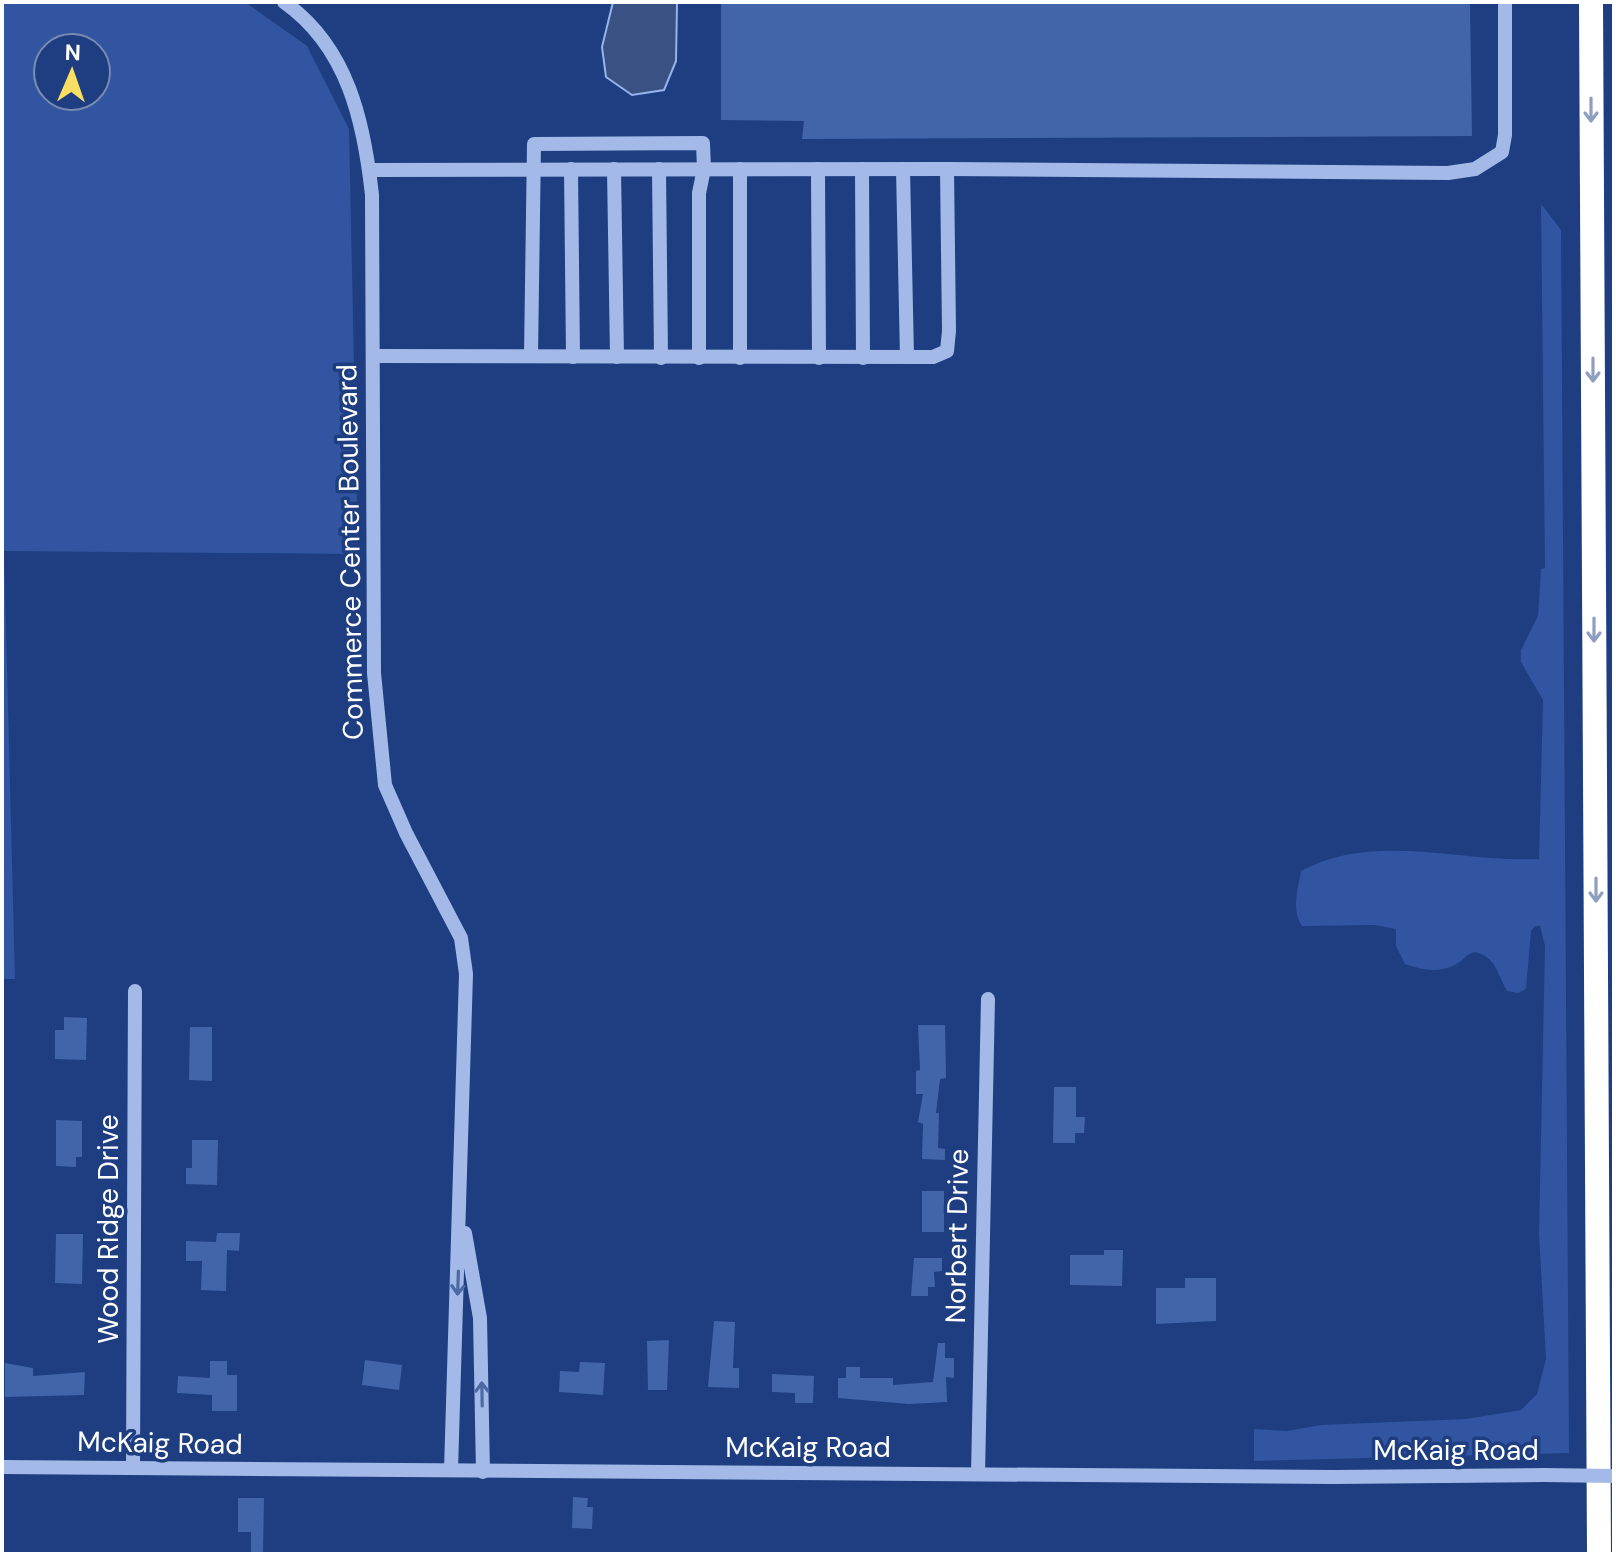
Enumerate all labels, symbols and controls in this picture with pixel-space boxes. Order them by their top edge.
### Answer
north arrow [32,32,112,112]
text: N [64,38,81,67]
one-way arrow [1583,96,1599,123]
one-way arrow [1585,356,1601,383]
street label: Commerce Center Boulevard [328,364,372,740]
one-way arrow [1586,616,1602,643]
one-way arrow [1588,876,1604,903]
street label: Wood Ridge Drive [90,1114,127,1344]
street label: Norbert Drive [937,1148,977,1324]
one-way arrow [450,1269,465,1296]
one-way arrow [474,1381,489,1408]
street label: McKaig Road [77,1423,243,1463]
street label: McKaig Road [725,1429,891,1466]
street label: McKaig Road [1373,1432,1539,1469]

